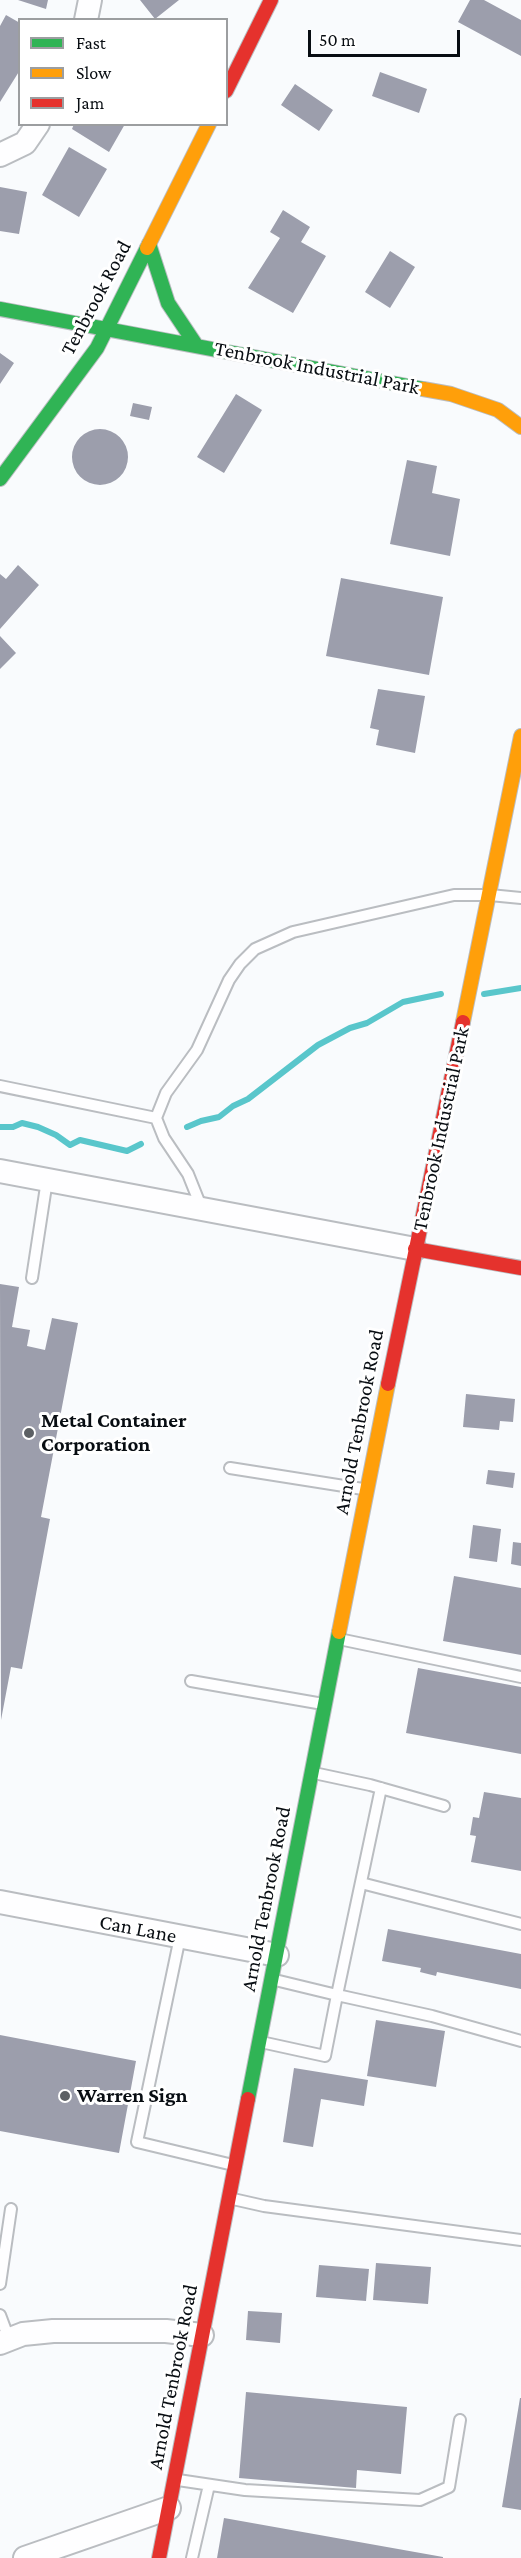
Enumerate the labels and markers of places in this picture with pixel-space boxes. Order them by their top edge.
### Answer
place label: Metal Container Corporation [41,1408,187,1458]
marker: Metal Container Corporation [22,1426,36,1440]
place label: Warren Sign [77,2083,188,2109]
marker: Warren Sign [58,2089,72,2103]

